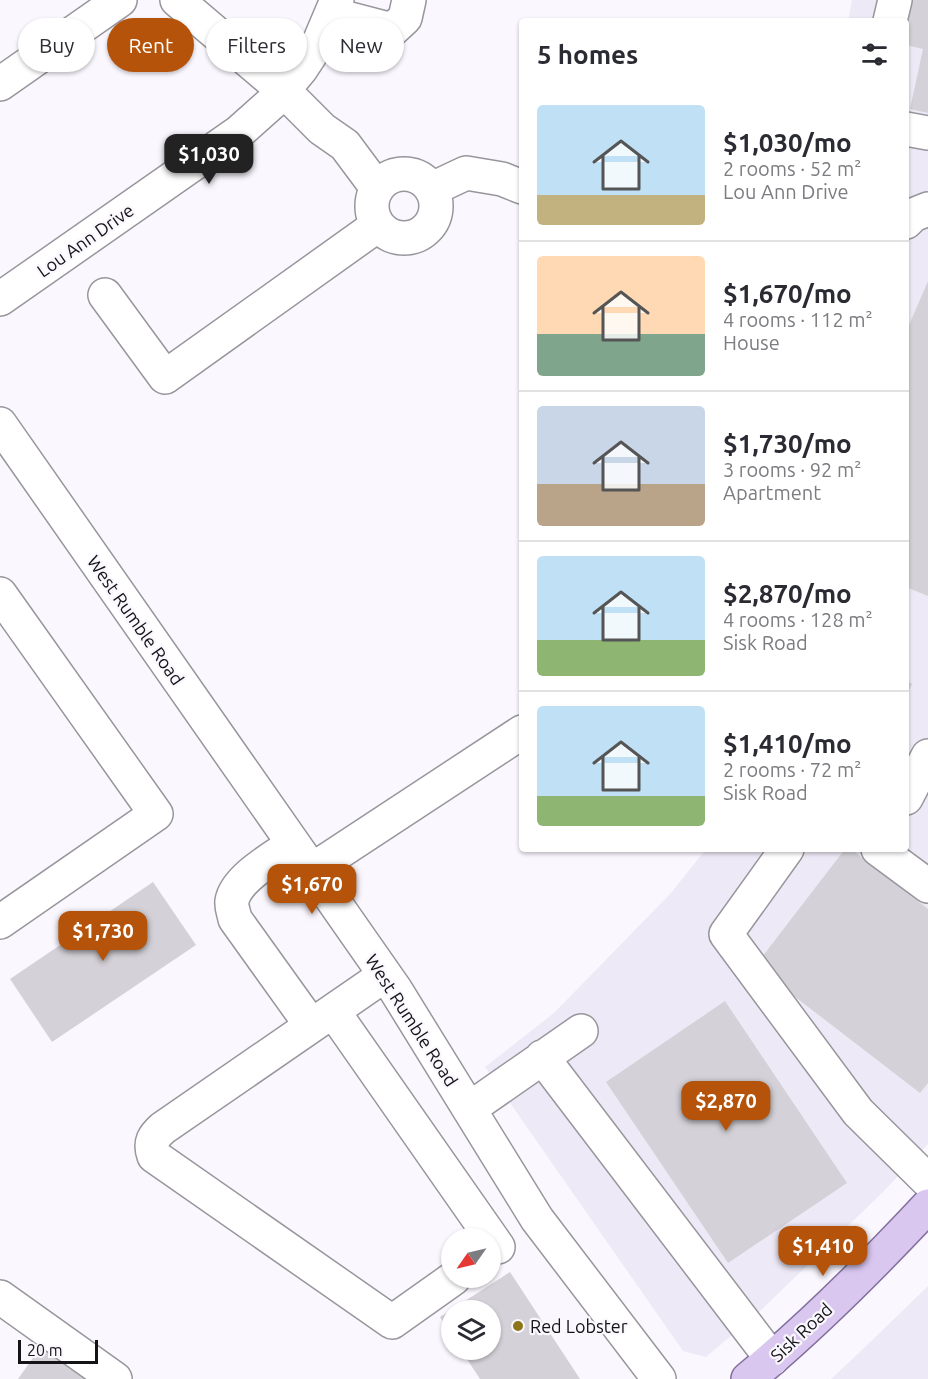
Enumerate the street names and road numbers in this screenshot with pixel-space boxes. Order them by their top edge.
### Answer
street label: Lou Ann Drive [33,199,137,281]
street label: West Rumble Road [84,552,188,688]
street label: West Rumble Road [362,950,462,1090]
street label: Sisk Road [766,1299,836,1365]

